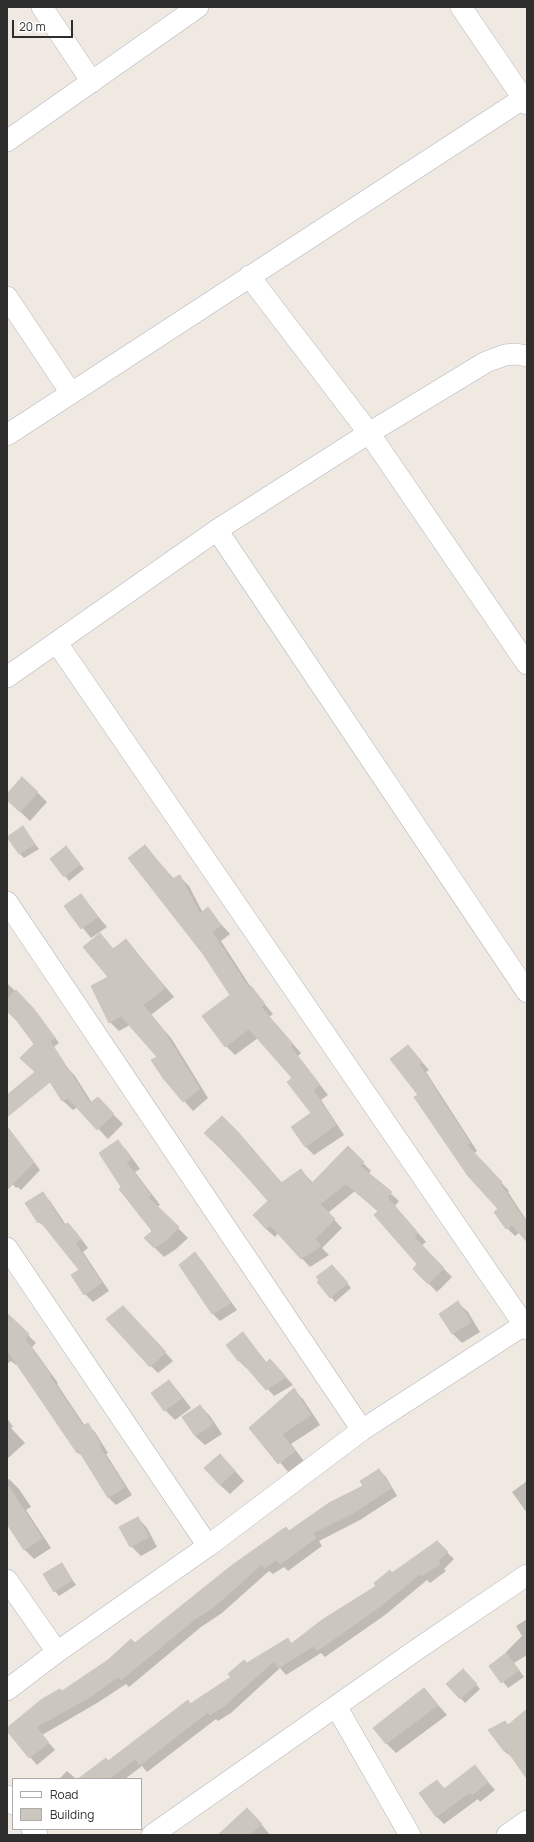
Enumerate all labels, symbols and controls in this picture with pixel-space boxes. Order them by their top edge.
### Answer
scale bar [14,12,75,38]
text: 20 m [19,18,46,35]
legend [12,1778,142,1830]
text: Road [50,1786,78,1803]
text: Building [50,1806,94,1823]

